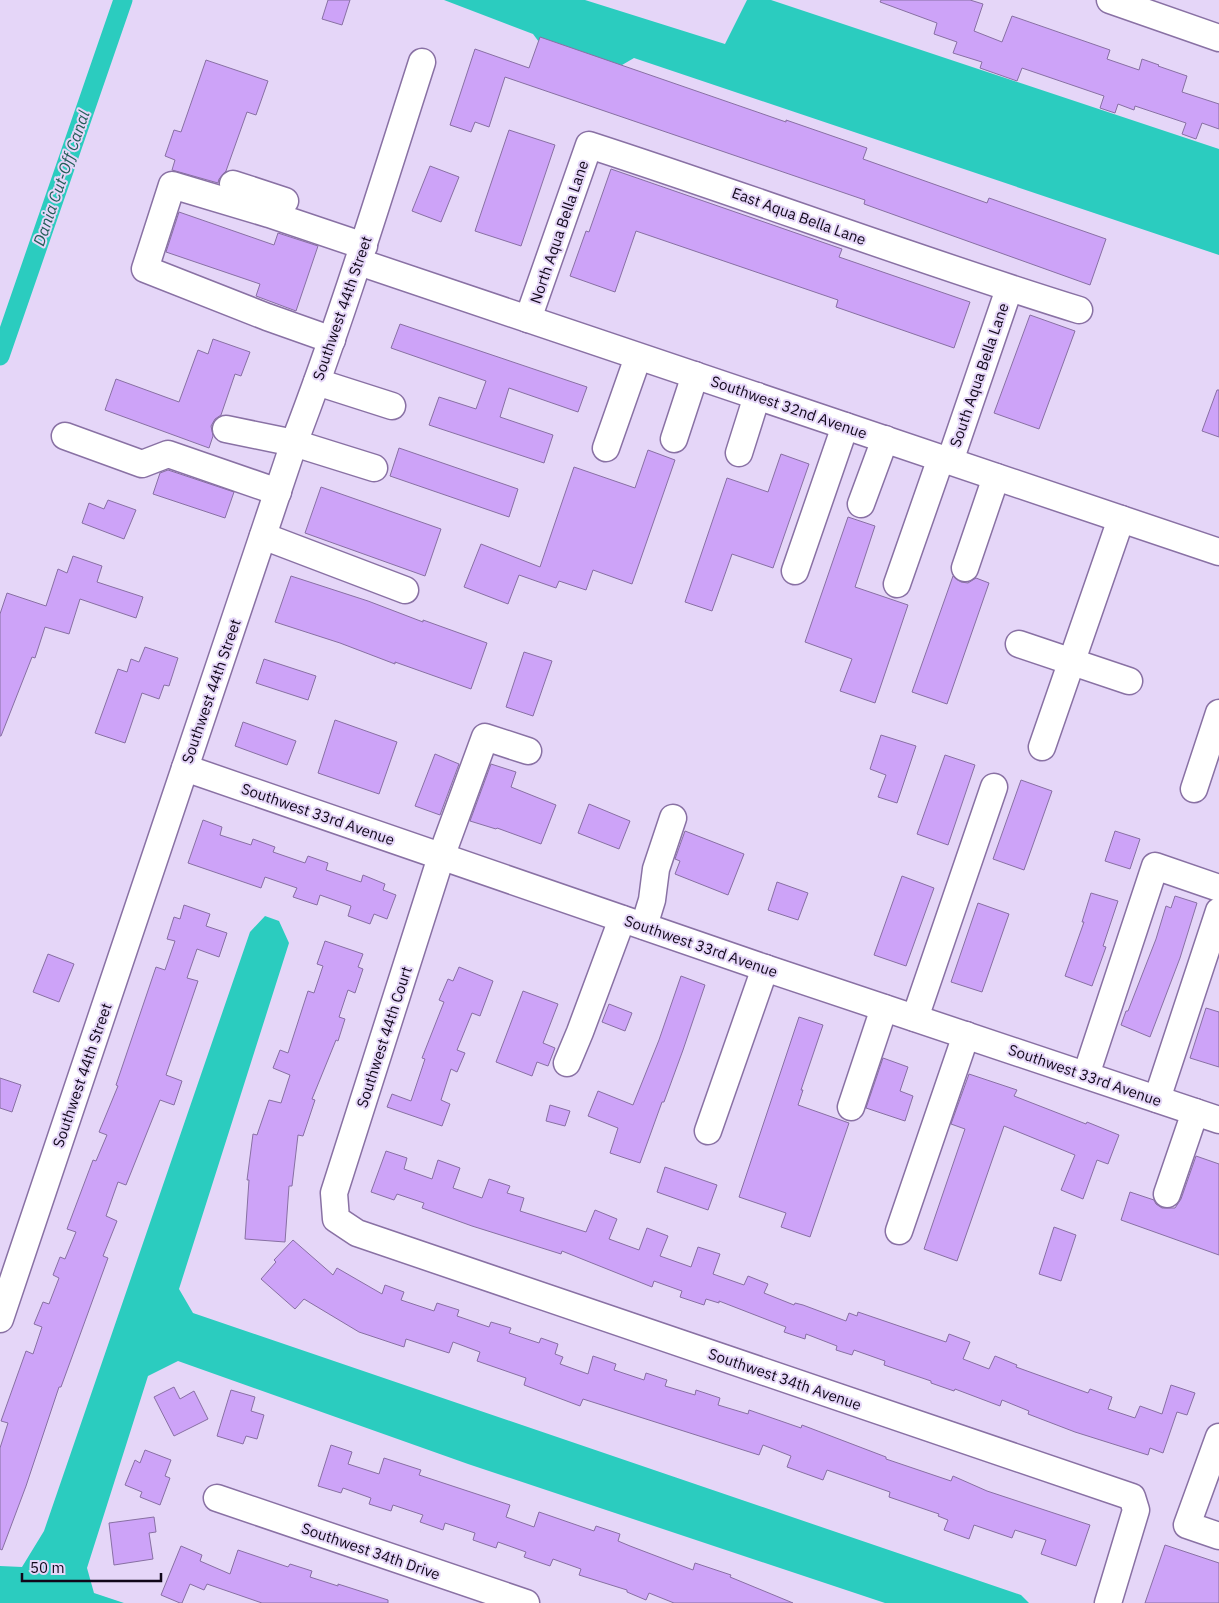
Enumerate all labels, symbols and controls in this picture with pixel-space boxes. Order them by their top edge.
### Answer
water label: Dania Cut-Off Canal [28,107,94,248]
street label: North Aqua Bella Lane [526,158,592,306]
street label: East Aqua Bella Lane [729,183,869,249]
street label: Southwest 44th Street [308,233,376,383]
street label: South Aqua Bella Lane [945,300,1013,450]
street label: Southwest 32nd Avenue [708,371,870,443]
street label: Southwest 44th Street [177,616,245,766]
street label: Southwest 33rd Avenue [239,779,397,849]
street label: Southwest 33rd Avenue [622,911,780,981]
street label: Southwest 44th Court [352,964,416,1110]
street label: Southwest 44th Street [48,1000,116,1150]
street label: Southwest 33rd Avenue [1006,1040,1164,1110]
street label: Southwest 34th Avenue [706,1344,864,1414]
street label: Southwest 34th Drive [299,1518,443,1584]
scale bar [22,1550,161,1582]
text: 50 m [30,1558,65,1577]

